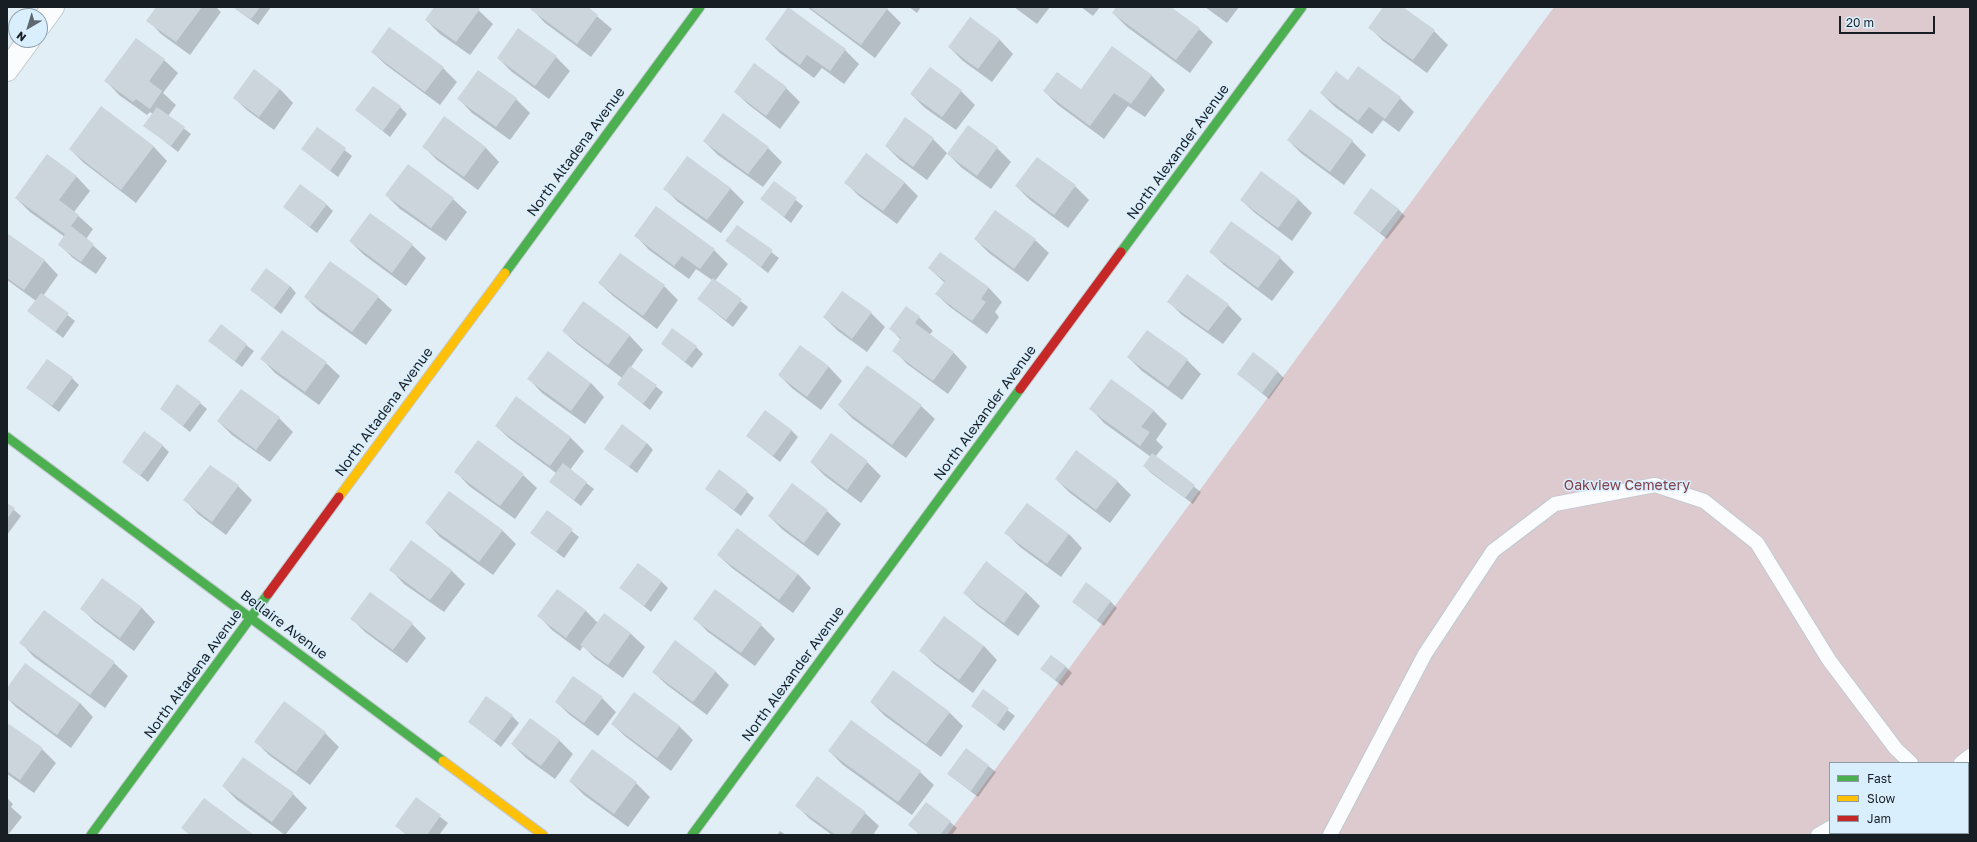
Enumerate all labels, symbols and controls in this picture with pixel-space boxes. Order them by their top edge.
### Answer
north arrow [8,8,48,48]
scale bar [1841,8,1937,34]
text: 20 m [1846,15,1874,30]
text: N [14,29,28,45]
street label: North Alexander Avenue [1123,81,1233,223]
street label: North Altadena Avenue [524,84,628,220]
street label: North Alexander Avenue [930,342,1040,484]
street label: North Altadena Avenue [332,344,436,480]
park label: Oakview Cemetery [1564,478,1690,494]
street label: Bellaire Avenue [237,587,331,663]
street label: North Alexander Avenue [738,603,848,745]
street label: North Altadena Avenue [141,606,245,742]
legend [1829,762,1969,834]
text: Fast [1867,771,1892,786]
text: Slow [1867,791,1895,806]
text: Jam [1867,811,1891,826]

